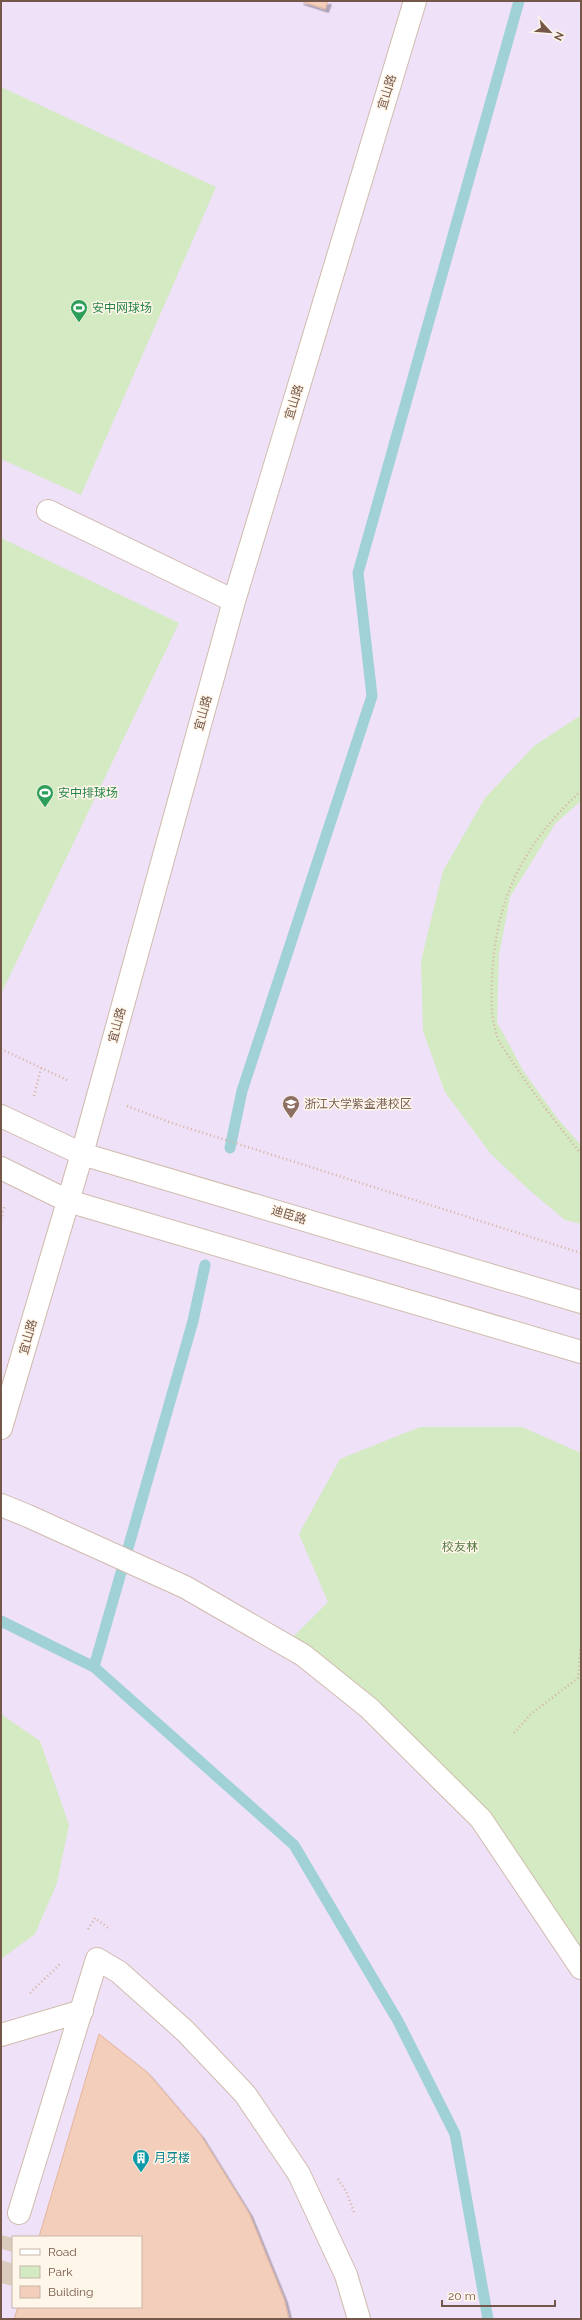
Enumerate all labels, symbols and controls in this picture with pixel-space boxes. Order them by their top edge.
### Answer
north arrow [530,12,570,52]
text: N [551,30,566,43]
street label: 宜山路 [375,73,399,111]
sports icon: 安中网球场 [69,298,89,323]
place label: 安中网球场 [92,301,152,315]
street label: 宜山路 [282,383,306,421]
street label: 宜山路 [192,694,214,732]
sports icon: 安中排球场 [35,783,55,808]
place label: 安中排球场 [58,786,118,800]
street label: 宜山路 [106,1006,128,1044]
school or university icon: 浙江大学紫金港校区 [281,1094,301,1119]
place label: 浙江大学紫金港校区 [304,1097,412,1111]
street label: 迪臣路 [270,1203,308,1227]
street label: 宜山路 [16,1318,40,1356]
park label: 校友林 [442,1540,478,1554]
building icon: 月牙楼 [131,2148,151,2173]
place label: 月牙楼 [154,2151,190,2165]
legend [12,2236,142,2308]
text: Road [48,2245,77,2259]
text: Park [48,2265,73,2279]
scale bar [442,2282,555,2308]
text: Building [48,2285,94,2299]
text: 20 m [448,2289,476,2303]

